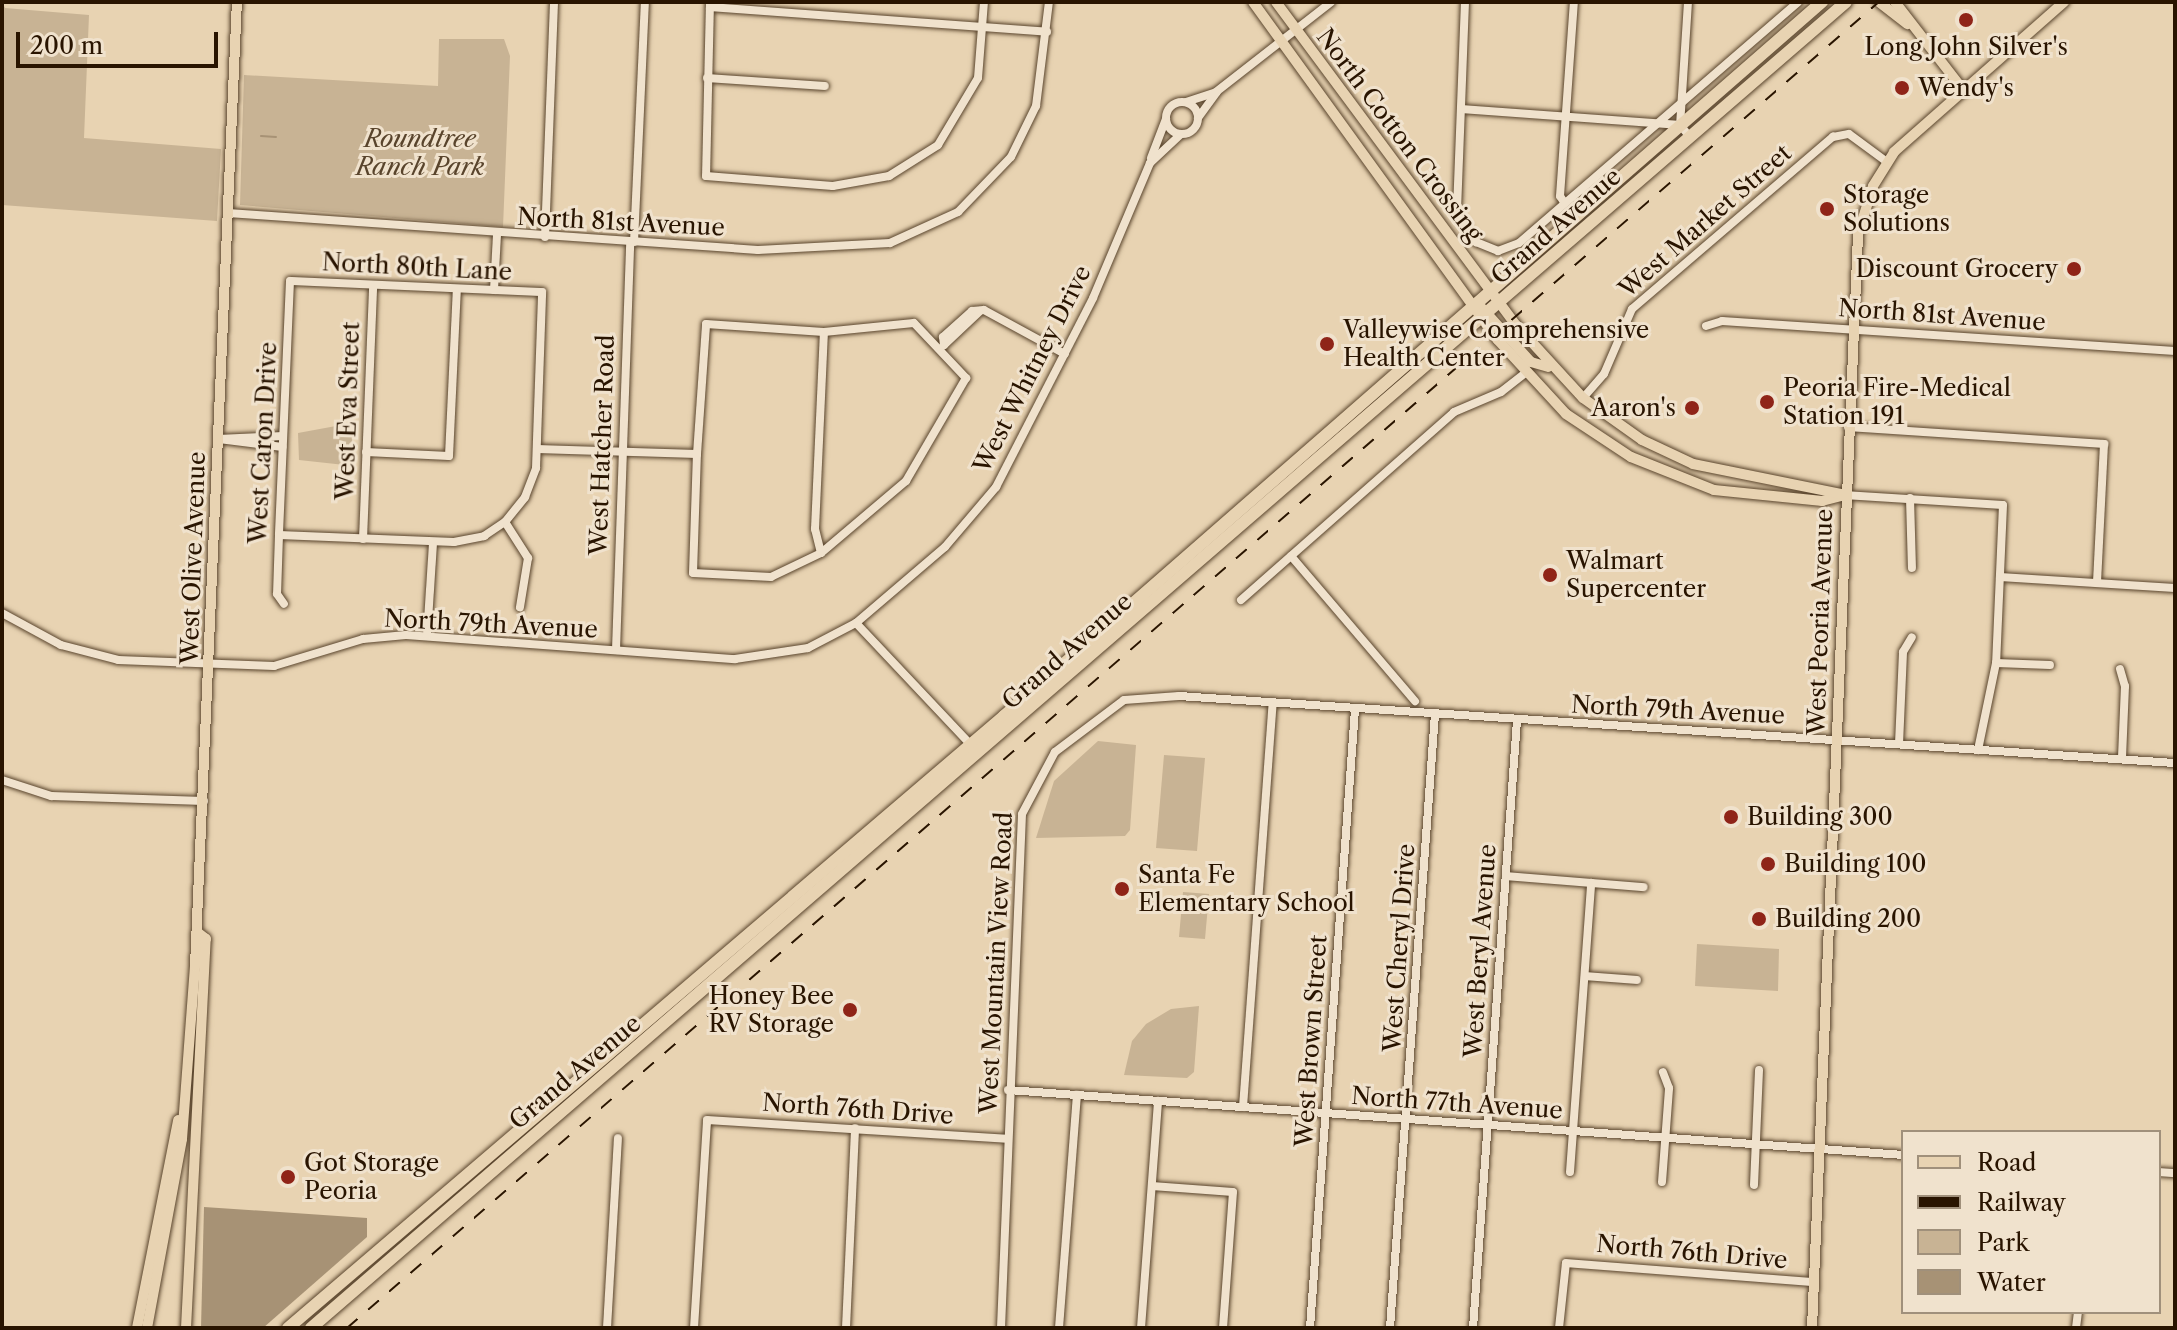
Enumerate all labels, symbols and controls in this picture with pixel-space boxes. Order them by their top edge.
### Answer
marker: Long John Silver's [1957,11,1975,29]
scale bar [20,16,222,66]
street label: North Cotton Crossing [1311,23,1489,247]
text: 200 m [30,31,103,60]
place label: Long John Silver's [1864,33,2068,61]
place label: Wendy's [1918,74,2014,102]
marker: Wendy's [1893,79,1911,97]
park label: Roundtree Ranch Park [356,125,484,181]
street label: West Market Street [1613,138,1797,304]
street label: Grand Avenue [1485,162,1627,290]
place label: Storage Solutions [1843,181,1950,237]
marker: Storage Solutions [1818,200,1836,218]
street label: North 81st Avenue [516,202,726,242]
street label: North 80th Lane [321,248,513,286]
place label: Discount Grocery [1855,255,2058,283]
street label: West Whitney Drive [967,260,1097,478]
marker: Discount Grocery [2065,260,2083,278]
street label: North 81st Avenue [1837,293,2047,337]
place label: Valleywise Comprehensive Health Center [1343,316,1649,372]
street label: West Eva Street [330,321,366,501]
street label: West Hatcher Road [584,334,620,556]
marker: Valleywise Comprehensive Health Center [1318,335,1336,353]
street label: West Caron Drive [243,341,283,545]
place label: Peoria Fire-Medical Station 191 [1783,374,2011,430]
marker: Peoria Fire-Medical Station 191 [1758,393,1776,411]
place label: Aaron's [1591,394,1676,422]
marker: Aaron's [1683,399,1701,417]
street label: West Olive Avenue [175,450,211,666]
street label: West Peoria Avenue [1802,508,1838,736]
place label: Walmart Supercenter [1566,547,1706,603]
marker: Walmart Supercenter [1541,566,1559,584]
street label: Grand Avenue [996,587,1138,715]
street label: North 79th Avenue [383,604,599,644]
street label: North 79th Avenue [1570,690,1786,730]
place label: Building 300 [1747,803,1893,831]
marker: Building 300 [1722,808,1740,826]
street label: West Mountain View Road [974,810,1018,1116]
street label: West Cheryl Drive [1377,843,1421,1053]
street label: West Beryl Avenue [1458,843,1502,1059]
place label: Building 100 [1784,850,1926,878]
marker: Building 100 [1759,855,1777,873]
place label: Santa Fe Elementary School [1138,861,1355,917]
marker: Santa Fe Elementary School [1113,880,1131,898]
place label: Building 200 [1775,905,1921,933]
marker: Building 200 [1750,910,1768,928]
street label: West Brown Street [1289,934,1333,1148]
place label: Honey Bee RV Storage [707,982,834,1038]
marker: Honey Bee RV Storage [841,1001,859,1019]
street label: Grand Avenue [503,1008,647,1136]
street label: North 77th Avenue [1350,1081,1564,1125]
street label: North 76th Drive [761,1088,955,1130]
legend [1901,1130,2161,1314]
text: Road [1977,1148,2036,1177]
place label: Got Storage Peoria [304,1149,439,1205]
marker: Got Storage Peoria [279,1168,297,1186]
text: Railway [1977,1188,2066,1217]
text: Park [1977,1228,2029,1257]
street label: North 76th Drive [1595,1229,1789,1275]
text: Water [1977,1268,2046,1297]

